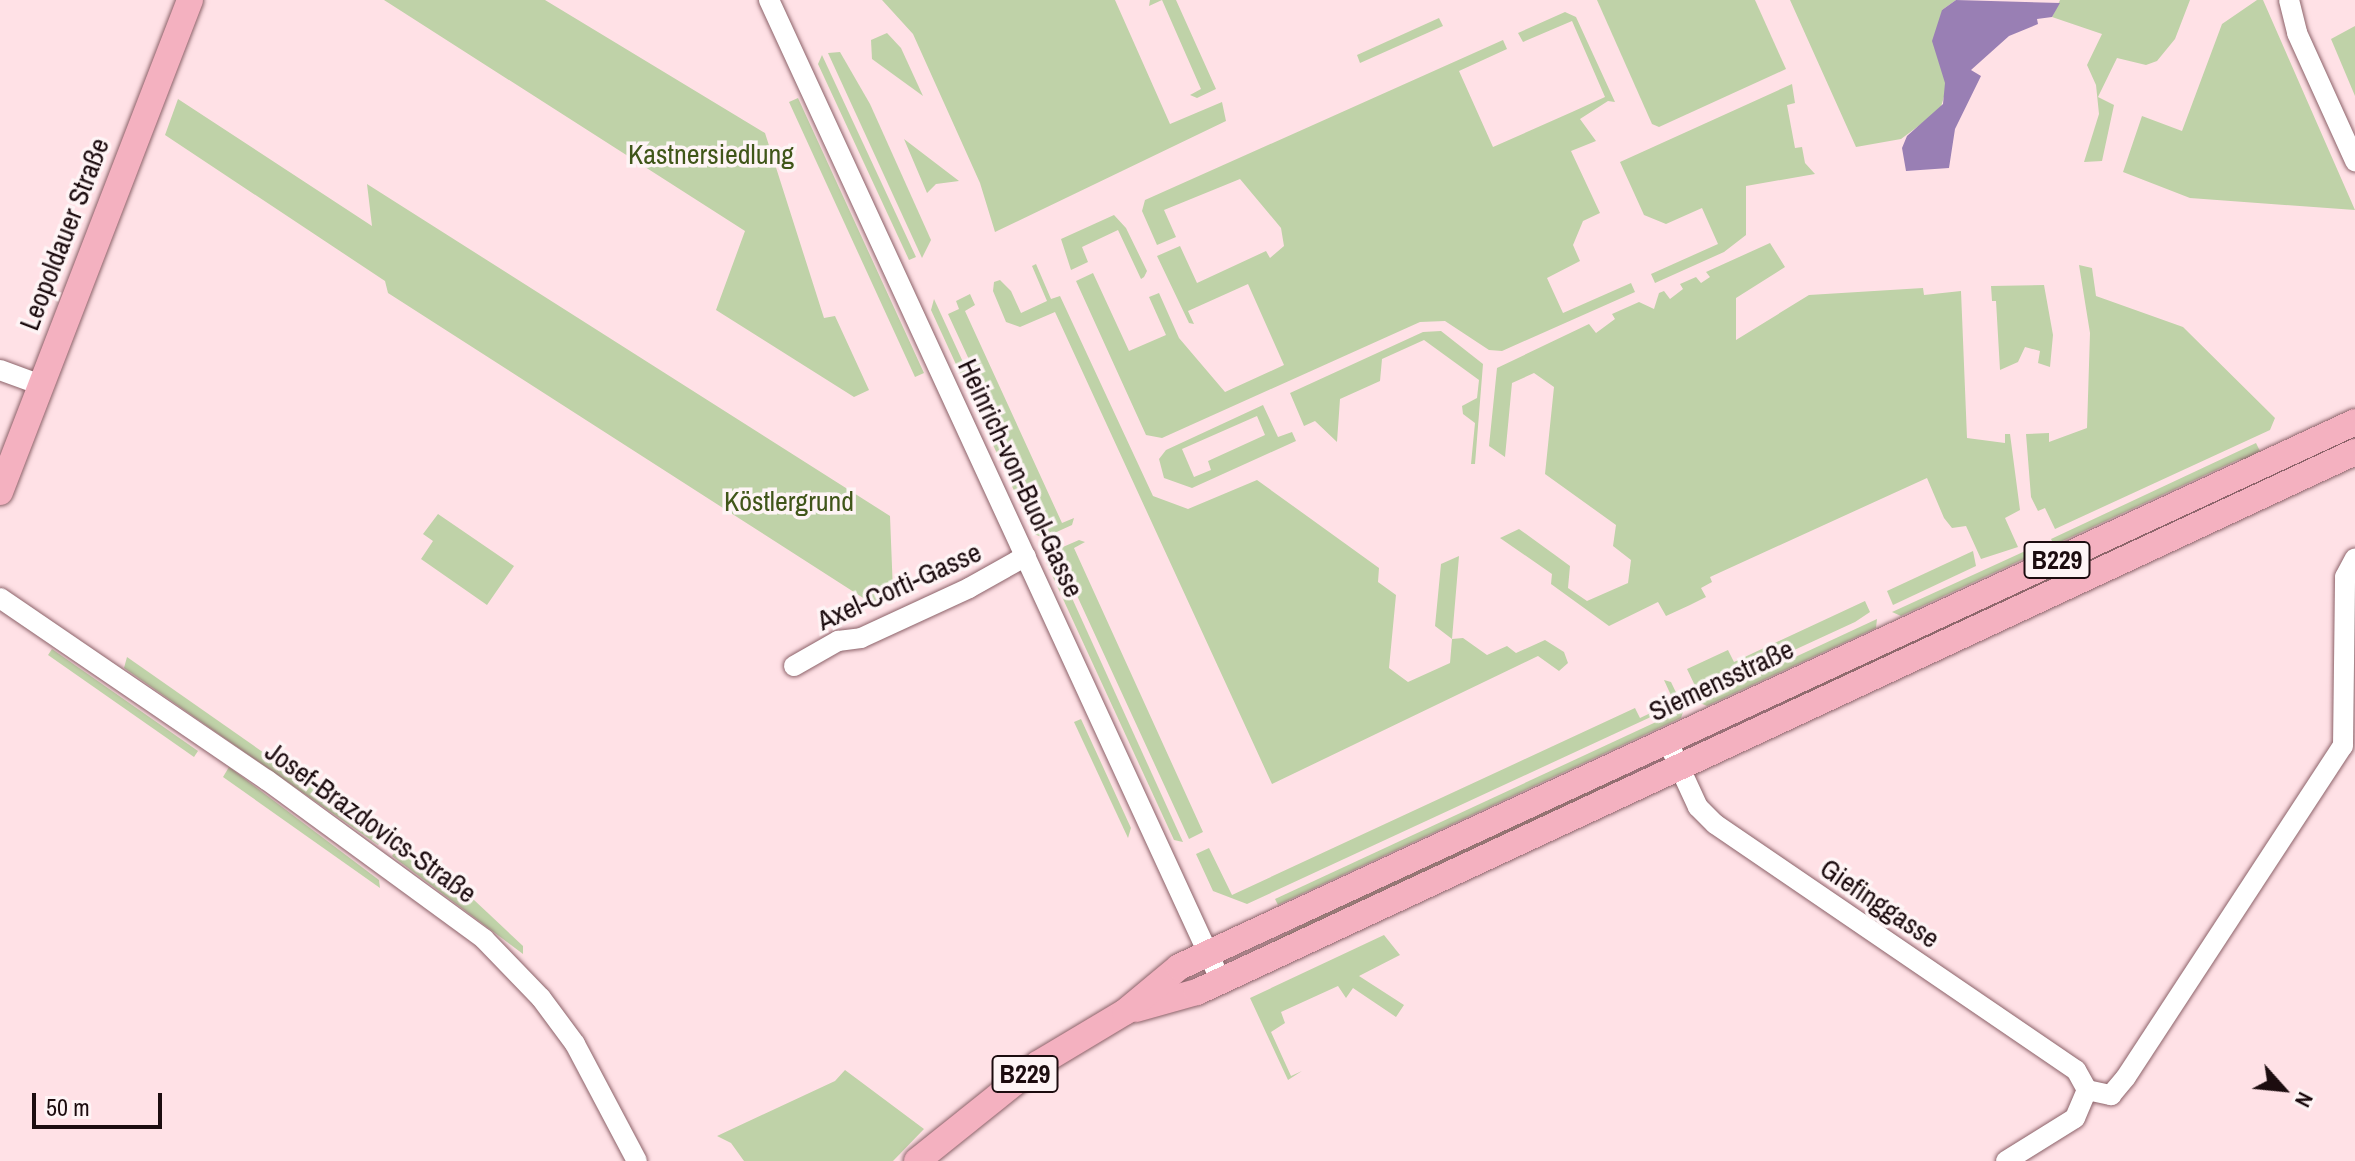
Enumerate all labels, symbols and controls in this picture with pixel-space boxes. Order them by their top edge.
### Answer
street label: Leopoldauer Straße [12,133,116,335]
park label: Kastnersiedlung [628,137,794,171]
street label: Heinrich-von-Buol-Gasse [951,354,1091,602]
park label: Köstlergrund [724,484,854,518]
street label: Axel-Corti-Gasse [812,535,986,637]
road number: B229 [2023,538,2091,582]
street label: Siemensstraße [1643,632,1799,728]
street label: Josef-Brazdovics-Straße [259,734,483,910]
street label: Giefinggasse [1814,851,1946,955]
north arrow [2243,1049,2323,1129]
road number: B229 [991,1052,1059,1096]
scale bar [36,1077,166,1127]
text: N [2288,1087,2321,1113]
text: 50 m [46,1091,90,1123]

